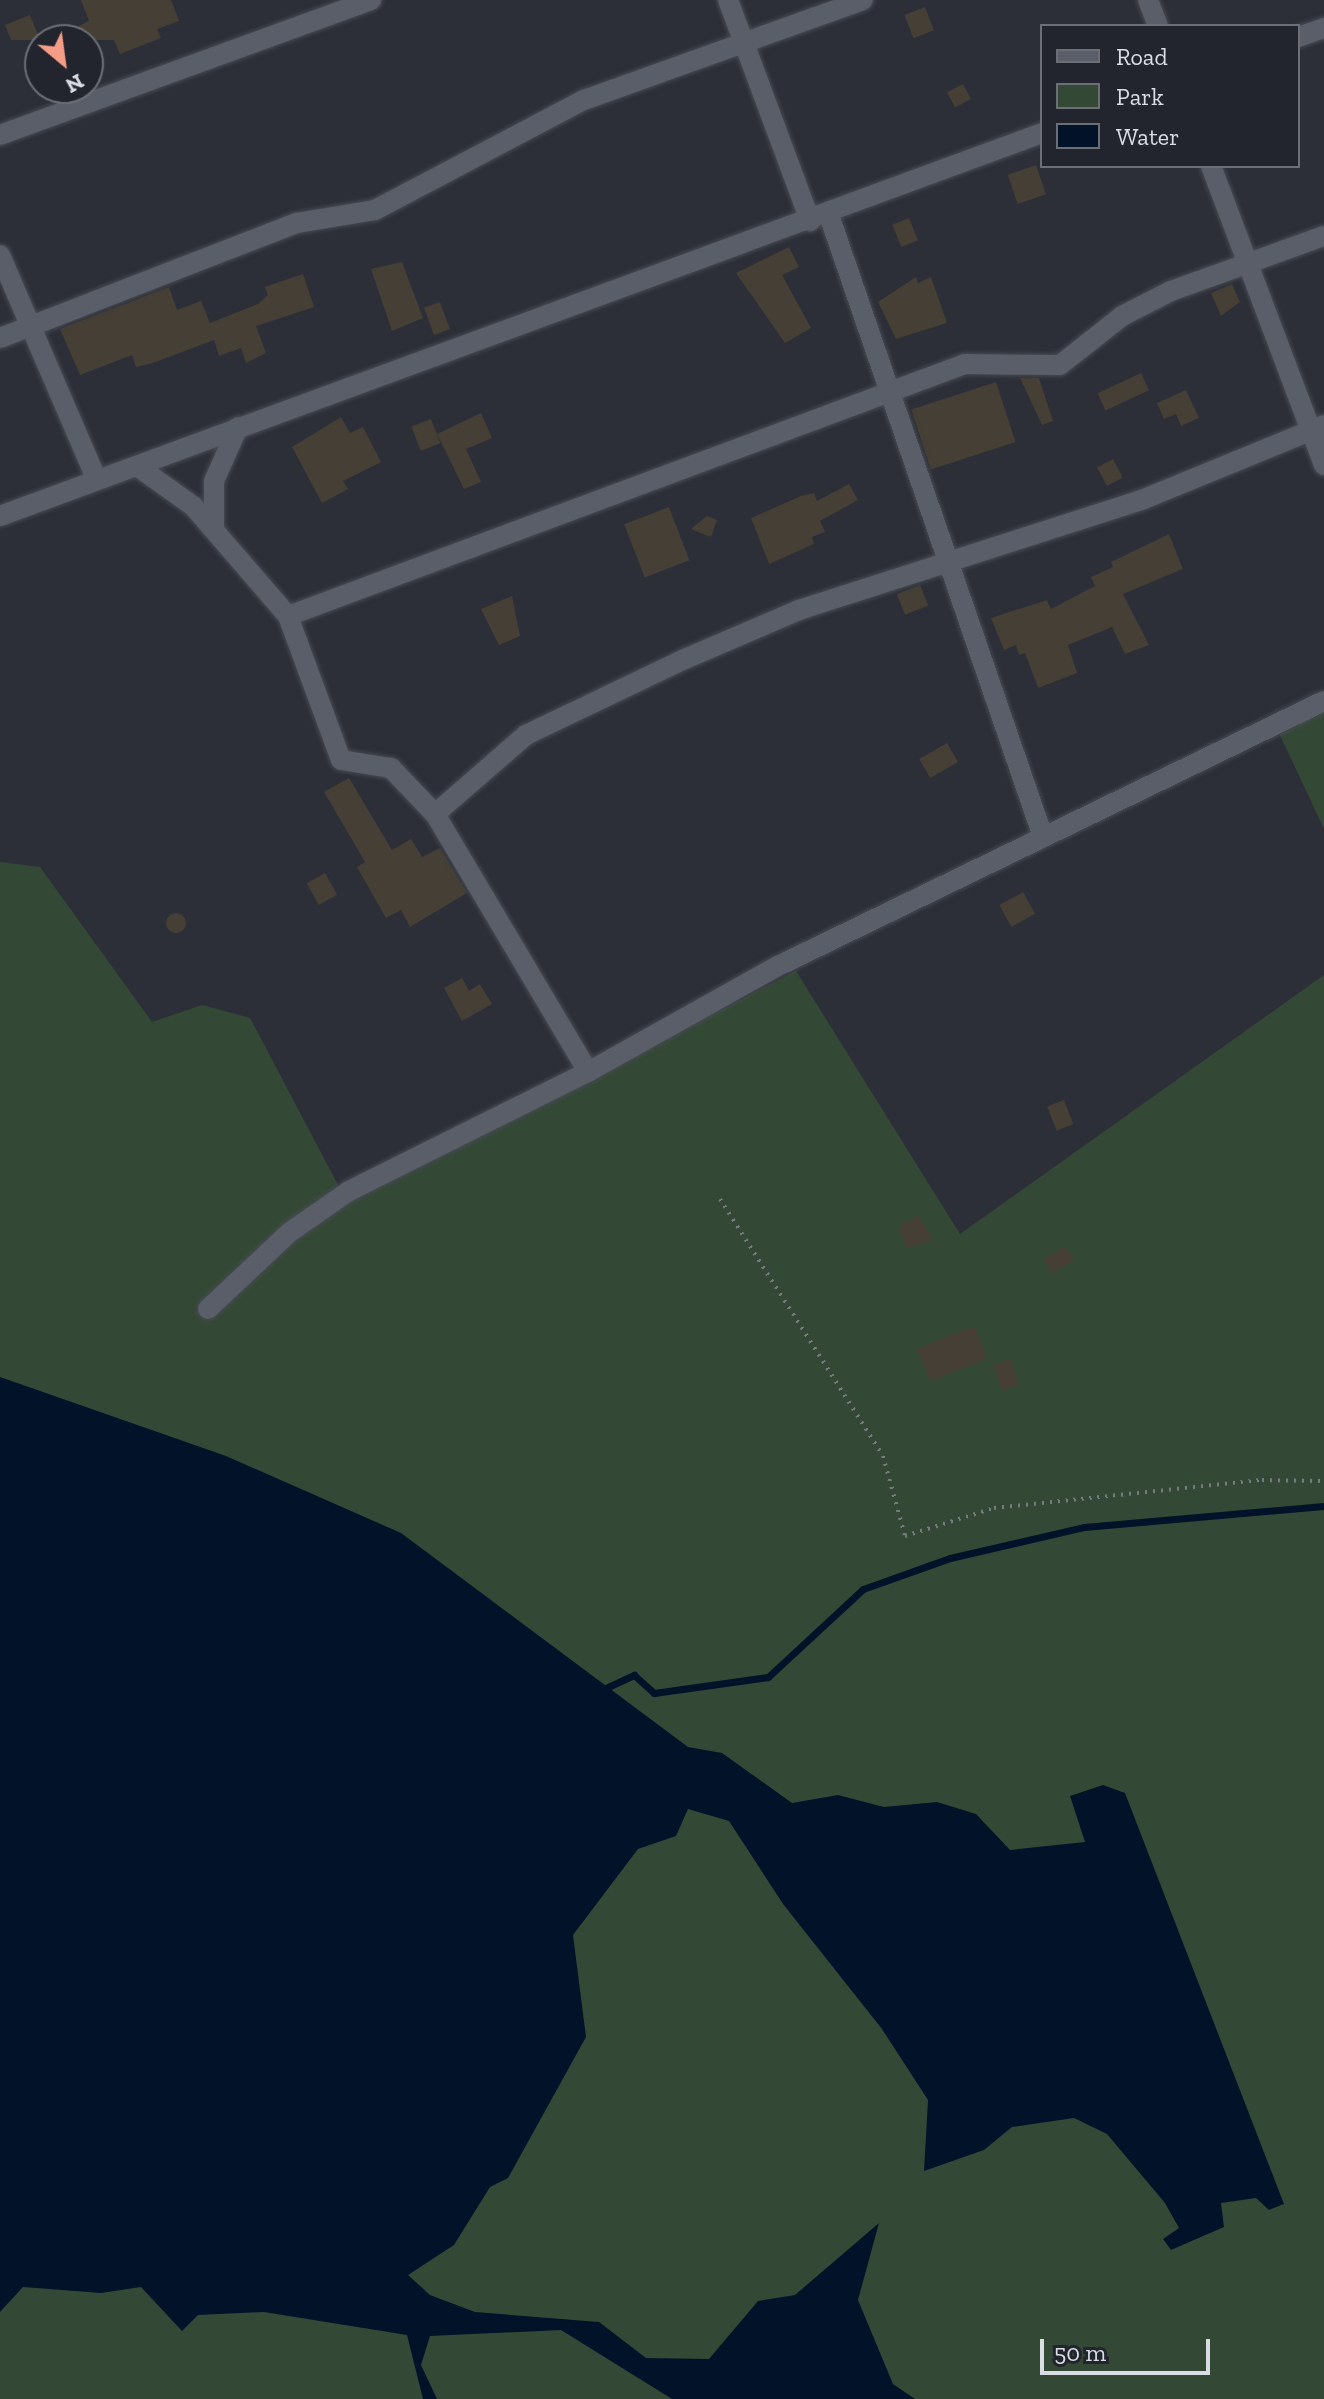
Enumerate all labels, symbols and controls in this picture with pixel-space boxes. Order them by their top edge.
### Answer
north arrow [24,24,104,104]
legend [1040,24,1300,168]
text: Road [1116,42,1168,71]
text: N [61,68,89,100]
text: Park [1116,82,1164,111]
text: Water [1116,122,1179,151]
scale bar [1044,2323,1214,2373]
text: 50 m [1054,2338,1106,2367]

